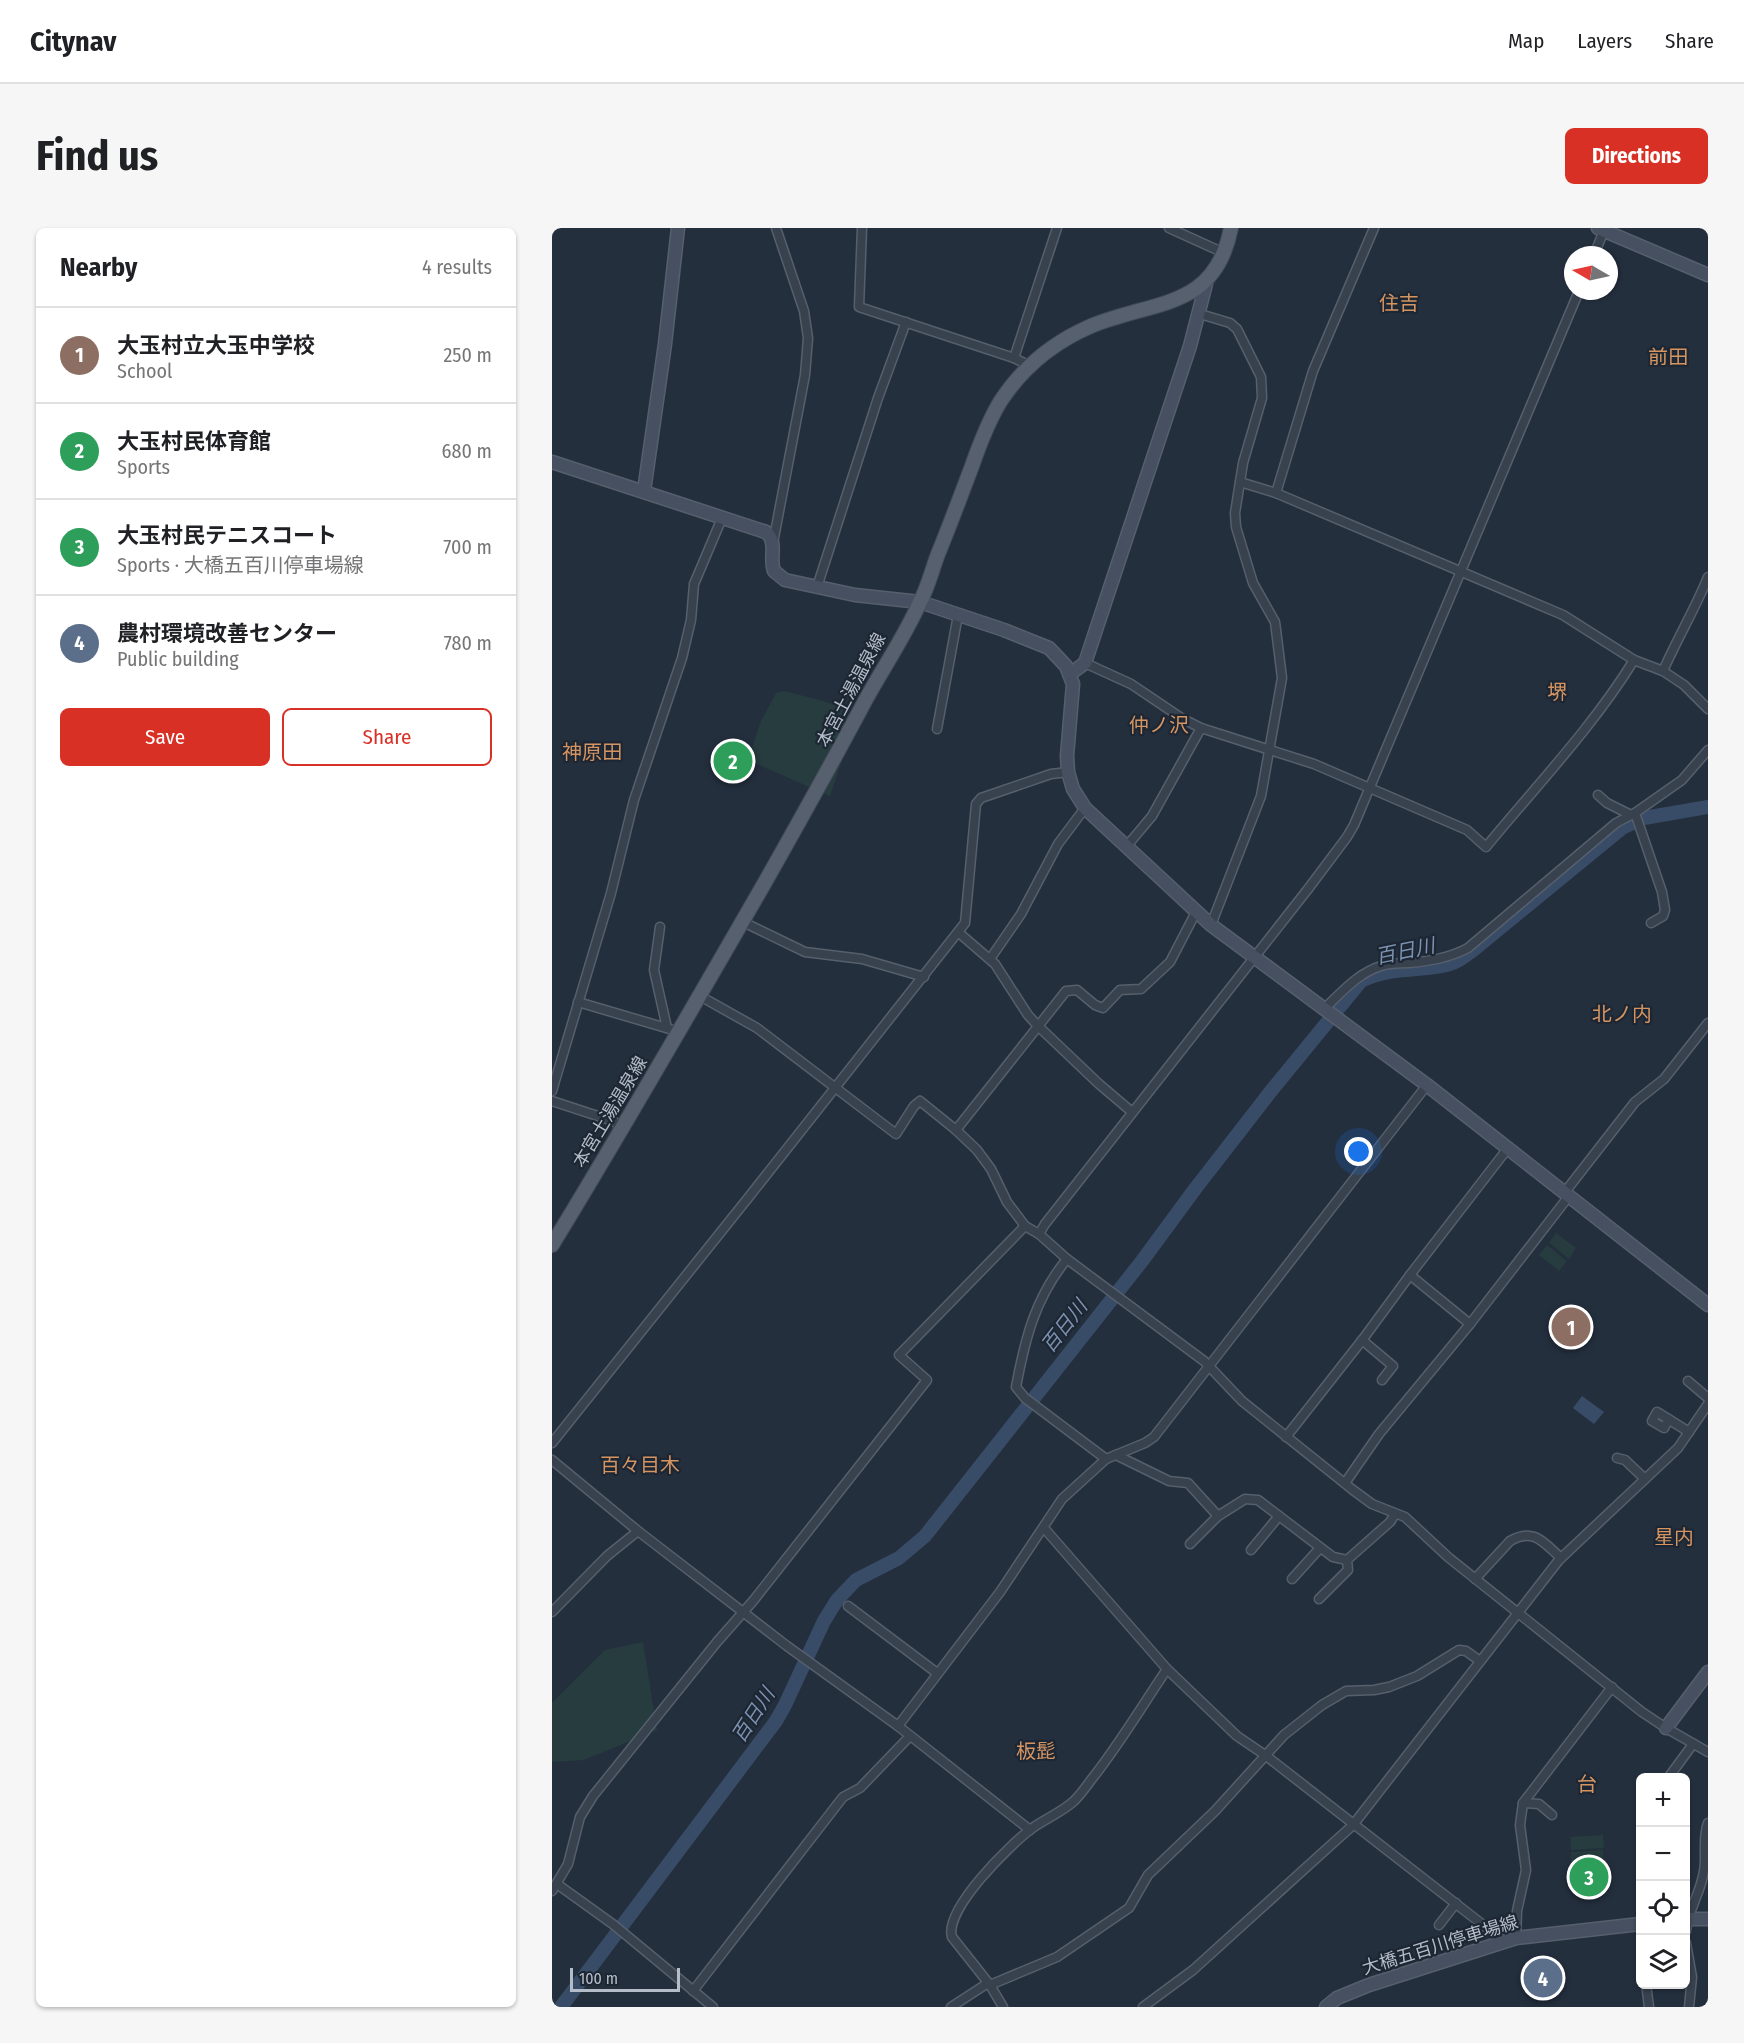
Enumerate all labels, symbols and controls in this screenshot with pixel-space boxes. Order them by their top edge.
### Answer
text: Citynav [30,25,116,58]
text: Map [1508,28,1544,54]
text: Layers [1577,28,1632,54]
text: Share [1665,28,1714,54]
button: Directions [1565,128,1708,184]
text: Find us [36,131,158,181]
north arrow [1564,246,1618,300]
text: Nearby [60,252,137,283]
text: 4 results [422,255,492,279]
district label: 住吉 [1379,291,1419,315]
text: 大玉村立大玉中学校 [117,332,315,359]
text: 1 [75,343,84,367]
text: 250 m [444,343,492,367]
district label: 前田 [1648,345,1688,369]
text: School [117,359,172,383]
text: 大玉村民体育館 [117,428,271,455]
text: 2 [75,439,84,463]
text: 680 m [442,439,492,463]
text: Sports [117,455,170,479]
text: 大玉村民テニスコート [117,522,337,549]
text: 3 [75,535,84,559]
text: 700 m [443,535,492,559]
text: Sports · 大橋五百川停車場線 [117,553,364,577]
text: 農村環境改善センター [117,620,337,647]
street label: 本宮土湯温泉線 [812,629,890,751]
text: 4 [74,631,85,655]
text: 780 m [444,631,492,655]
text: Public building [117,647,239,671]
district label: 堺 [1547,680,1567,704]
button: Save [60,708,270,766]
button: Share [282,708,492,766]
district label: 仲ノ沢 [1129,713,1189,737]
pin: 2 [714,738,753,784]
district label: 神原田 [562,740,622,764]
water label: 百日川 [1373,933,1439,969]
district label: 北ノ内 [1592,1002,1652,1026]
street label: 本宮土湯温泉線 [568,1052,652,1172]
your location [1344,1137,1373,1166]
water label: 百日川 [1036,1293,1093,1357]
pin: 1 [1552,1304,1590,1350]
district label: 百々目木 [600,1453,680,1477]
district label: 星内 [1654,1525,1694,1549]
water label: 百日川 [727,1682,780,1747]
district label: 板髭 [1016,1739,1056,1763]
district label: 台 [1577,1772,1597,1796]
map controls [1636,1773,1690,1989]
button: + [1636,1773,1690,1827]
button: − [1636,1827,1690,1881]
pin: 3 [1570,1854,1608,1900]
button: locate [1636,1881,1690,1935]
street label: 大橋五百川停車場線 [1359,1911,1521,1979]
button: layers [1636,1935,1690,1989]
pin: 4 [1524,1956,1562,2000]
scale bar [570,1965,680,1992]
text: 100 m [579,1969,618,1988]

